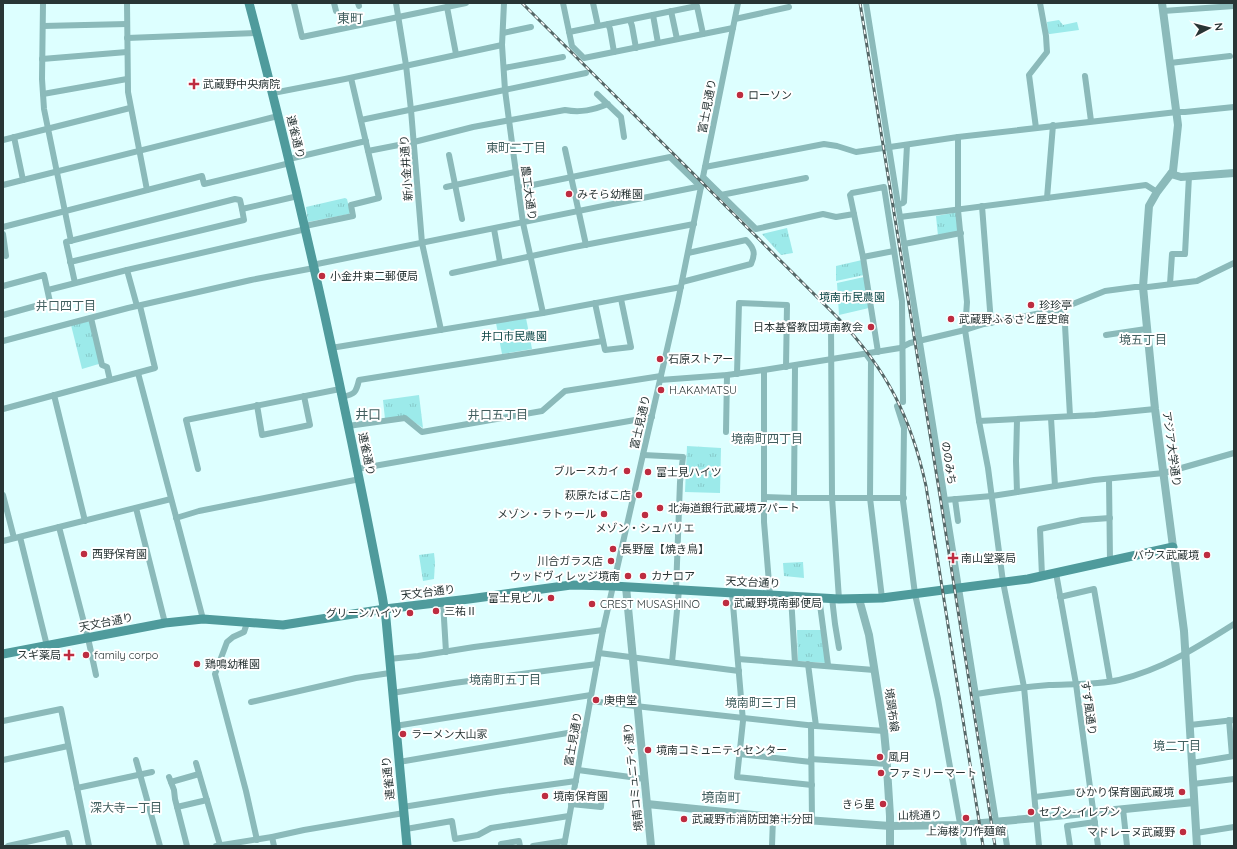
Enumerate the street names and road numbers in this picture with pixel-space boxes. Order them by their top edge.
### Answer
street label: 富士見通り [695,78,719,134]
street label: 連雀通り [284,114,308,160]
street label: 新小金井通り [397,135,415,201]
street label: 農工大通り [518,165,540,221]
street label: 富士見通り [627,394,653,450]
street label: アジア大学通り [1160,410,1184,488]
street label: 連雀通り [356,431,378,477]
street label: ののみち [939,440,959,486]
street label: 天文台通り [725,574,781,590]
street label: 天文台通り [400,582,456,602]
street label: 天文台通り [78,610,134,634]
street label: すず風通り [1078,680,1100,736]
street label: 境調布線 [882,687,902,733]
street label: 富士見通り [561,711,585,767]
street label: 境南コミュニティ通り [620,722,646,832]
street label: 連雀通り [379,755,397,801]
street label: 山桃通り [898,808,942,822]

